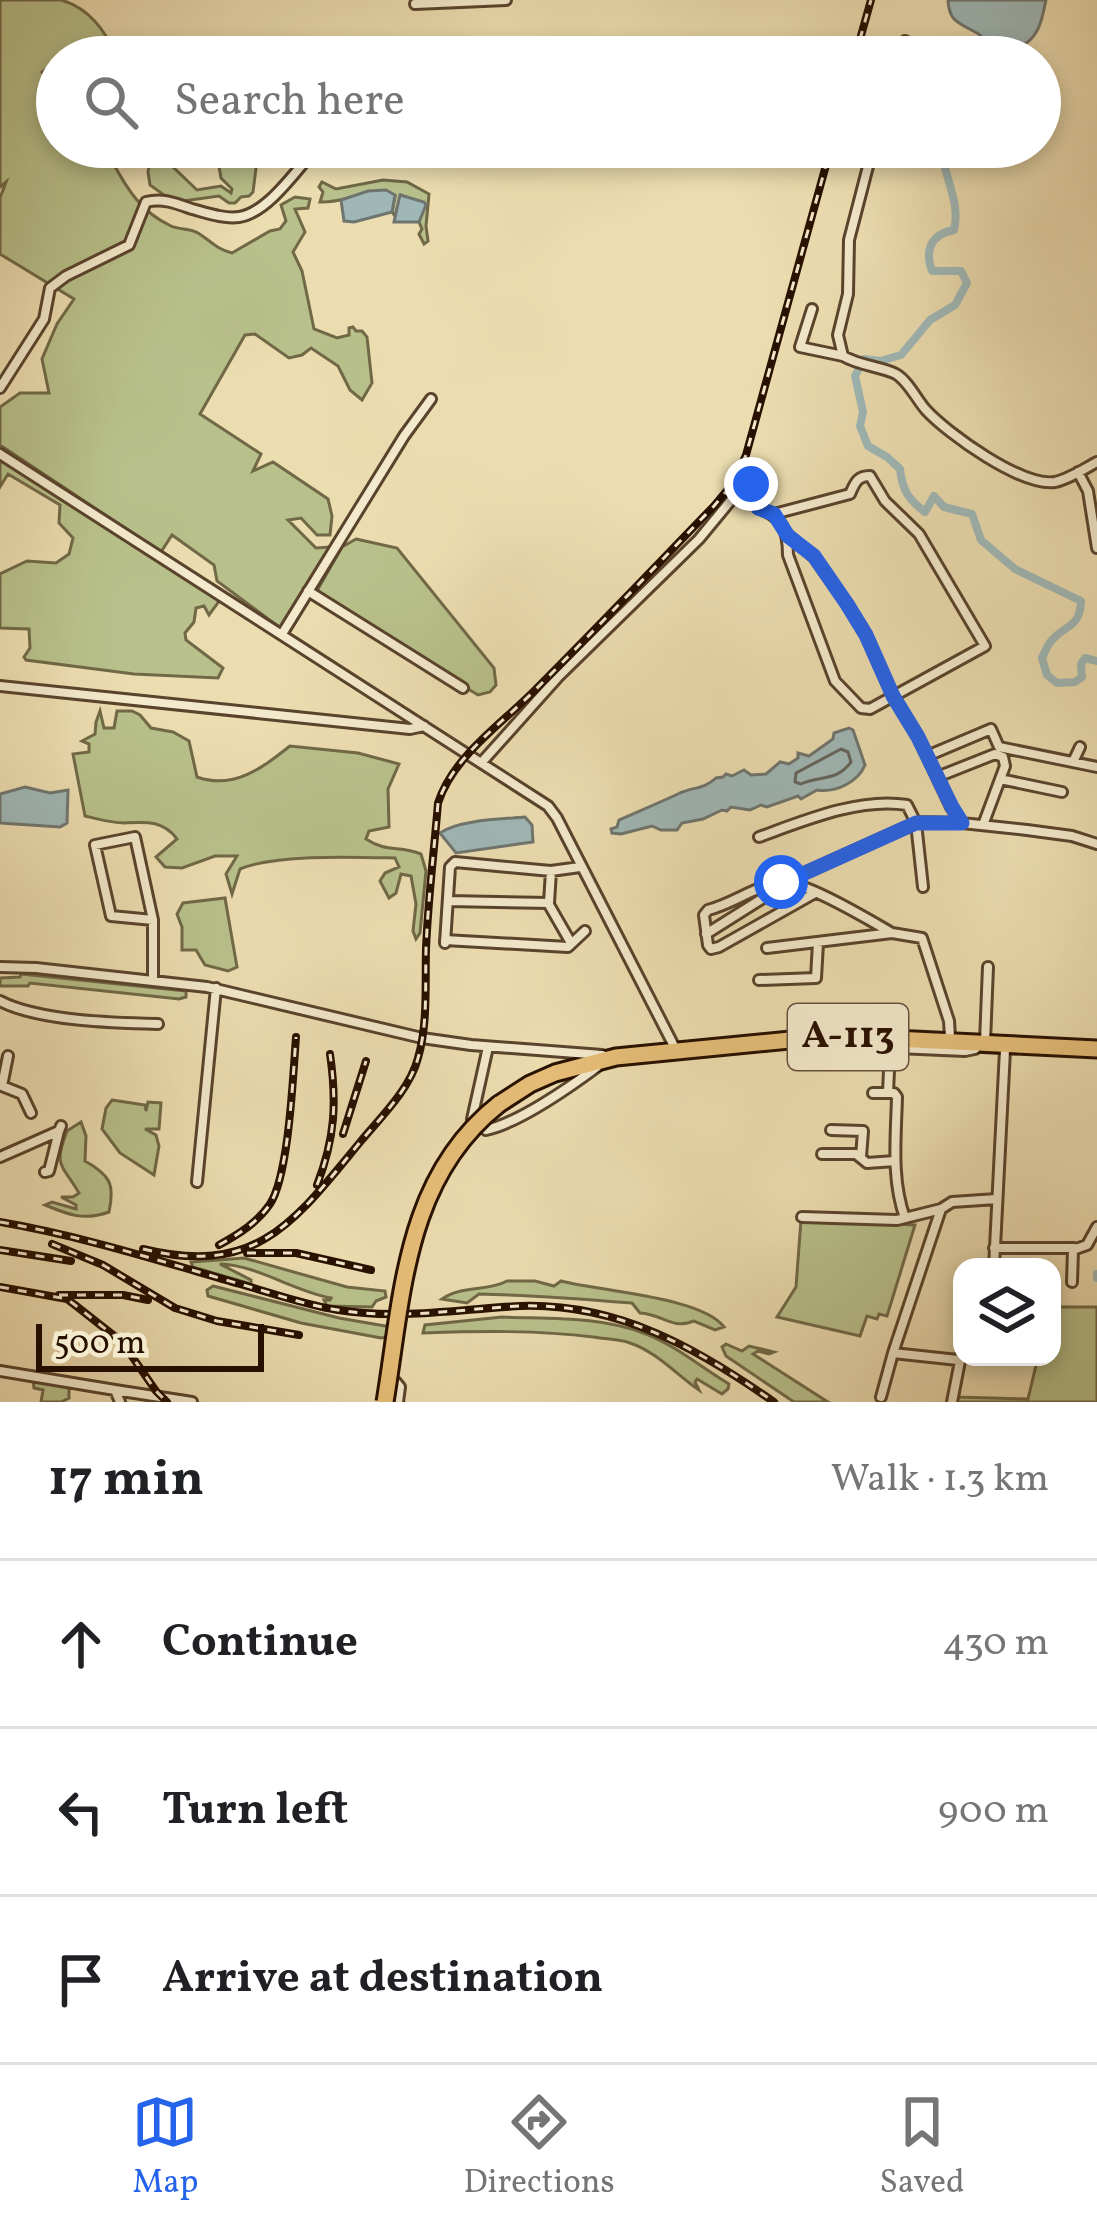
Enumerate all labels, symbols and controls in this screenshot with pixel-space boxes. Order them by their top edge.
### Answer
search box [36,36,1061,168]
icon: search [78,69,144,135]
text: Search here [174,71,405,134]
route end [724,457,778,511]
route start [754,855,808,909]
road number: А-113 [788,1004,908,1070]
map controls [953,1258,1061,1366]
button: layers [953,1258,1061,1366]
scale bar [36,1318,264,1371]
text: 500 m [54,1322,145,1368]
text: 17 min [48,1445,204,1516]
text: Walk · 1.3 km [831,1453,1049,1507]
icon: ahead [48,1611,114,1677]
text: Continue [162,1612,358,1675]
text: 430 m [942,1617,1049,1671]
icon: left [48,1779,114,1845]
text: Turn left [162,1780,348,1843]
text: 900 m [938,1785,1049,1839]
icon: arrive [48,1947,114,2013]
text: Arrive at destination [162,1948,603,2011]
tab: Map [132,2089,199,2207]
tab: Directions [463,2089,615,2207]
tab: Saved [880,2089,965,2207]

